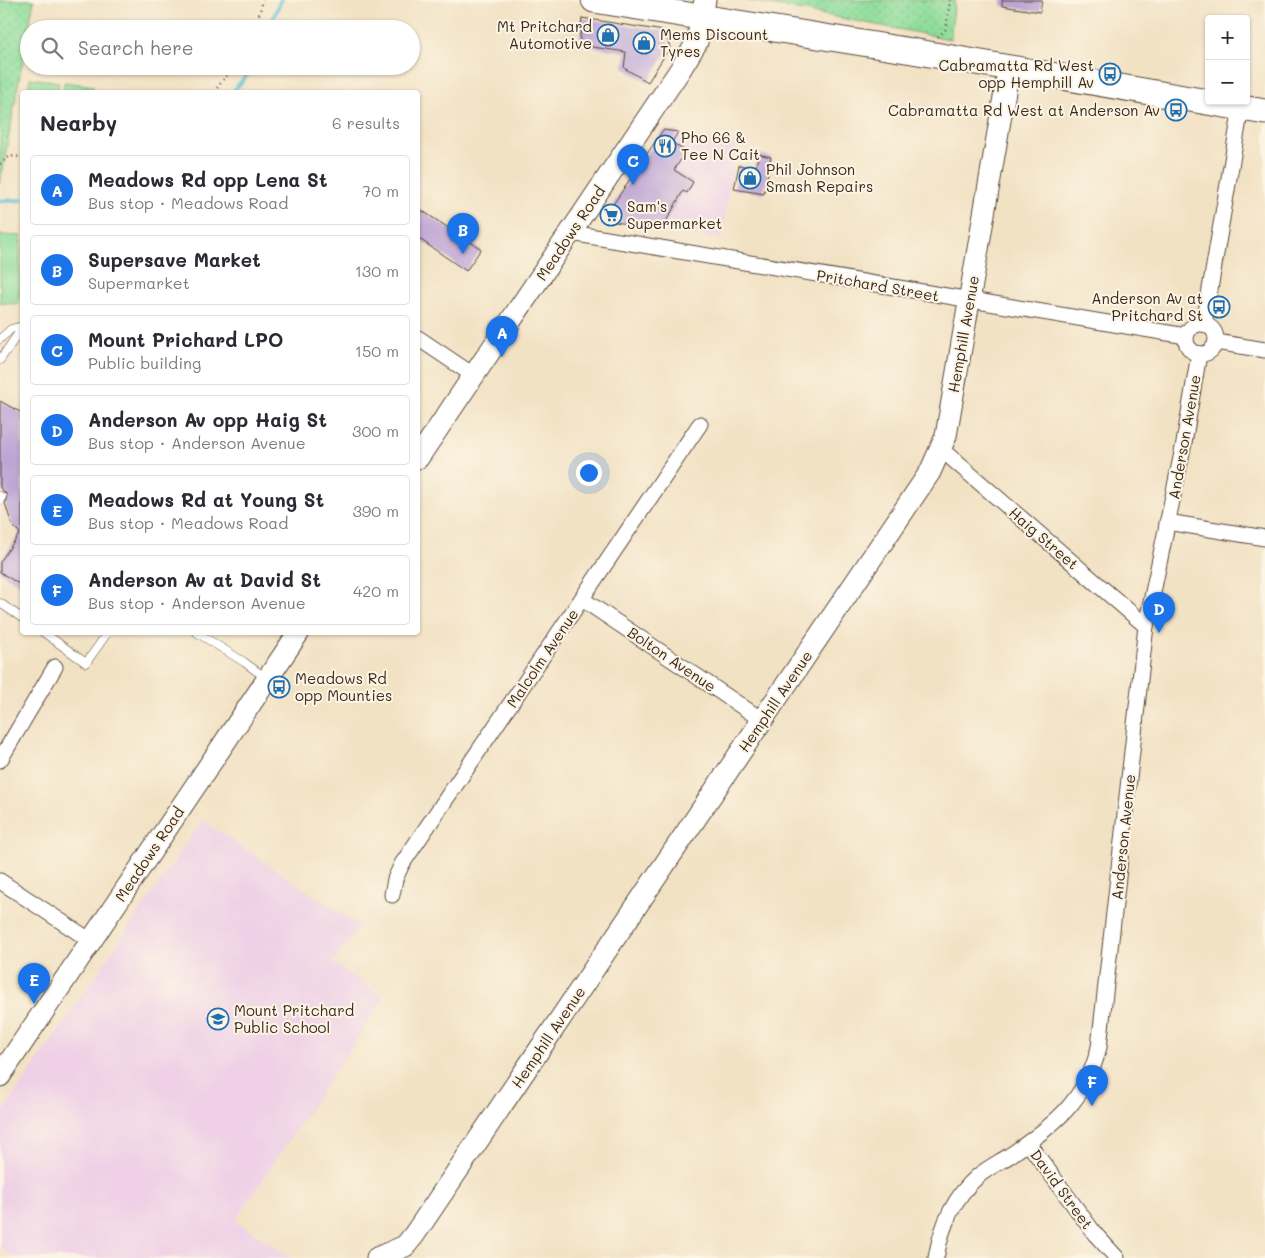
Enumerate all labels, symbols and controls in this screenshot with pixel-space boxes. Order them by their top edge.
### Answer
map controls [1205,15,1250,105]
button: + [1205,15,1250,60]
place label: Mt Pritchard Automotive [497,16,592,53]
search box [20,20,420,75]
shop icon: Mt Pritchard Automotive [596,23,620,47]
place label: Mems Discount Tyres [660,24,768,61]
shop icon: Mems Discount Tyres [632,31,656,55]
icon: search [38,34,66,62]
text: Search here [78,35,194,60]
place label: Cabramatta Rd West opp Hemphill Av [939,55,1094,92]
button: − [1205,60,1250,105]
bus stop icon: Cabramatta Rd West opp Hemphill Av [1098,62,1122,86]
bus stop icon: Cabramatta Rd West at Anderson Av [1164,98,1188,122]
place label: Cabramatta Rd West at Anderson Av [888,100,1160,120]
text: Nearby [40,109,117,136]
text: 6 results [332,112,400,133]
place label: Pho 66 & Tee N Cait [681,127,760,164]
restaurant icon: Pho 66 & Tee N Cait [653,134,677,158]
pin: C [617,144,649,185]
place label: Phil Johnson Smash Repairs [766,159,873,196]
shop icon: Phil Johnson Smash Repairs [738,166,762,190]
text: Meadows Rd opp Lena St [88,167,327,192]
text: A [51,180,63,201]
text: 70 m [362,180,399,201]
street label: Meadows Road [531,182,609,284]
text: Bus stop · Meadows Road [88,192,288,213]
place label: Sam's Supermarket [627,196,722,233]
supermarket icon: Sam's Supermarket [599,203,623,227]
pin: B [447,213,479,254]
text: Supersave Market [88,247,261,272]
text: B [52,260,62,281]
text: 130 m [355,260,399,281]
street label: Pritchard Street [815,264,941,306]
text: Supermarket [88,272,190,293]
street label: Hemphill Avenue [943,274,983,394]
place label: Anderson Av at Pritchard St [1091,288,1203,325]
bus stop icon: Anderson Av at Pritchard St [1207,295,1231,319]
pin: A [486,316,518,357]
text: Mount Prichard LPO [88,327,284,352]
text: C [51,340,63,361]
text: 150 m [355,340,399,361]
text: Public building [88,352,201,373]
street label: Anderson Avenue [1163,373,1205,501]
text: Anderson Av opp Haig St [88,407,327,432]
text: D [51,420,63,441]
text: 300 m [352,420,399,441]
text: Bus stop · Anderson Avenue [88,432,306,453]
your location [576,460,602,486]
text: Meadows Rd at Young St [88,487,324,512]
text: E [52,500,62,521]
text: 390 m [352,500,399,521]
street label: Haig Street [1005,502,1083,574]
text: Bus stop · Meadows Road [88,512,288,533]
text: Anderson Av at David St [88,567,321,592]
text: F [52,580,62,601]
text: 420 m [353,580,399,601]
text: Bus stop · Anderson Avenue [88,592,306,613]
pin: D [1143,592,1175,633]
street label: Malcolm Avenue [501,605,583,711]
street label: Bolton Avenue [624,622,720,696]
street label: Hemphill Avenue [734,646,816,756]
place label: Meadows Rd opp Mounties [295,668,392,705]
bus stop icon: Meadows Rd opp Mounties [267,675,291,699]
street label: Anderson Avenue [1106,773,1140,901]
street label: Meadows Road [110,803,188,905]
pin: E [18,963,50,1004]
street label: Hemphill Avenue [507,982,589,1092]
place label: Mount Pritchard Public School [234,1000,354,1037]
school or university icon: Mount Pritchard Public School [206,1007,230,1031]
pin: F [1076,1065,1108,1106]
street label: David Street [1026,1145,1098,1233]

